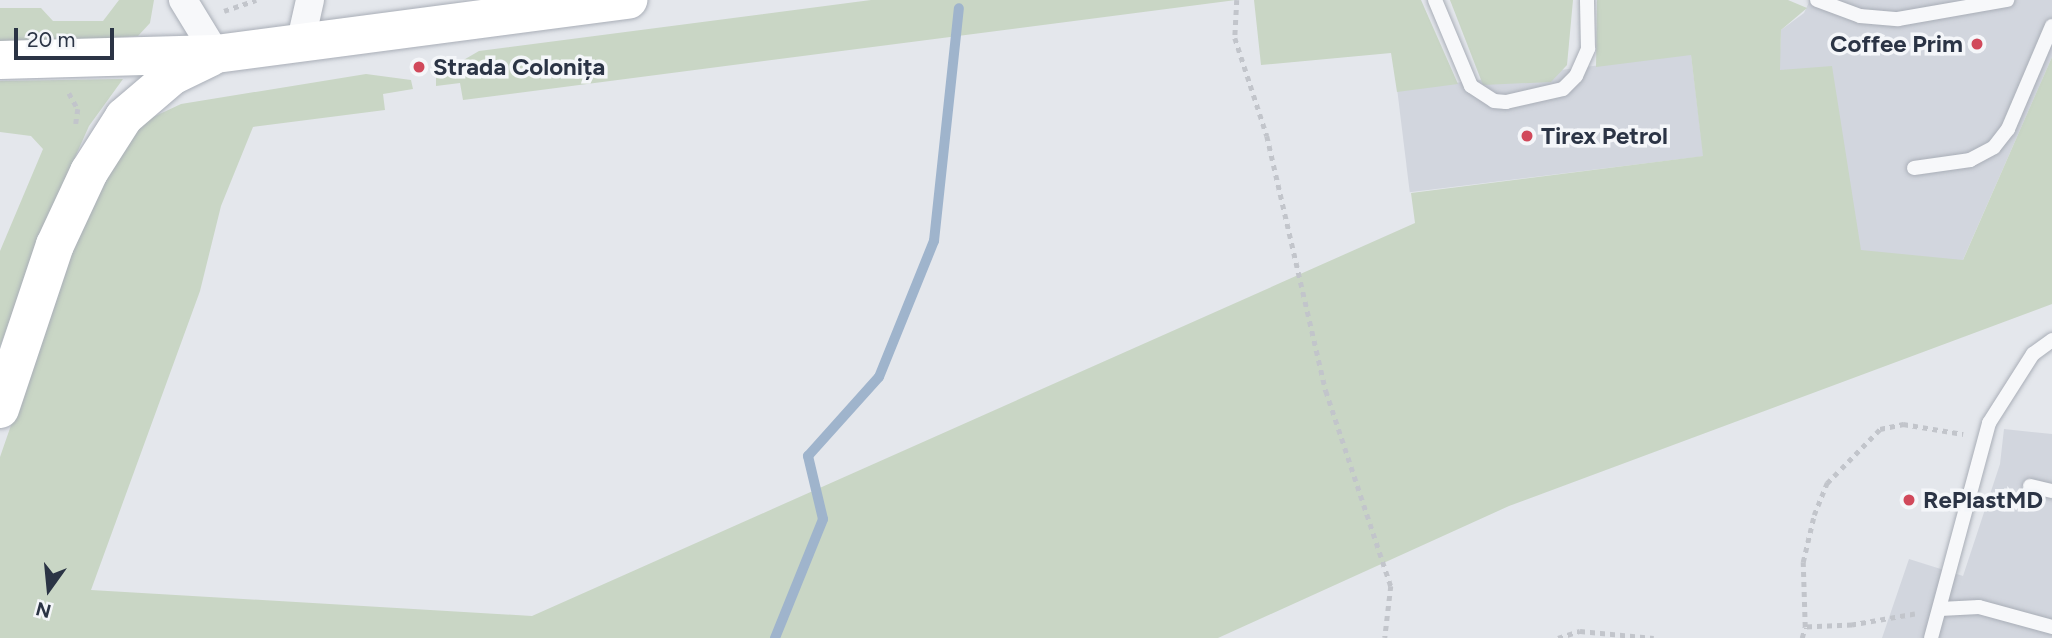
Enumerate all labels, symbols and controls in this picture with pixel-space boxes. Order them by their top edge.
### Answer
scale bar [18,14,117,58]
text: 20 m [27,27,75,52]
place label: Coffee Prim [1830,30,1963,58]
marker: Coffee Prim [1969,36,1985,52]
place label: Strada Colonița [433,53,605,81]
marker: Strada Colonița [411,59,427,75]
place label: Tirex Petrol [1541,122,1668,150]
marker: Tirex Petrol [1519,128,1535,144]
place label: RePlastMD [1923,486,2043,514]
marker: RePlastMD [1901,492,1917,508]
north arrow [14,554,84,624]
text: N [33,597,54,623]

